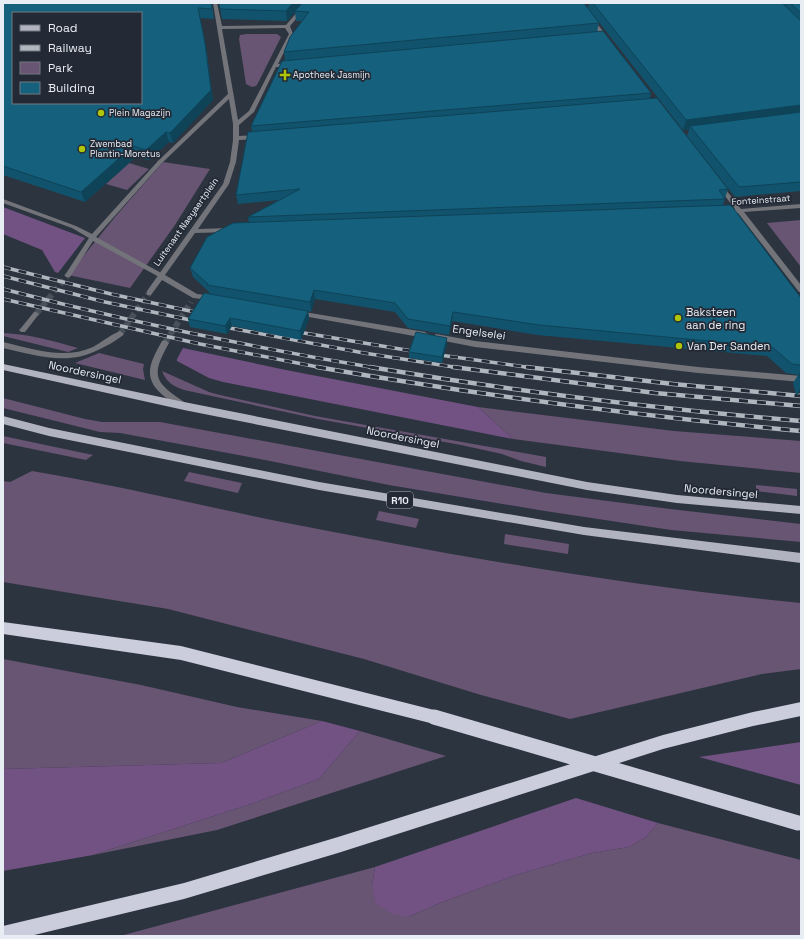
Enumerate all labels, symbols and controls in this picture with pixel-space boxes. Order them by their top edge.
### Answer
legend [12,12,142,104]
text: Road [48,20,77,36]
text: Railway [48,40,92,56]
text: Park [48,60,73,76]
place label: Apotheek Jasmijn [293,69,370,81]
marker: Apotheek Jasmijn [280,70,290,80]
text: Building [48,80,95,96]
place label: Plein Magazijn [109,107,170,119]
marker: Plein Magazijn [96,108,106,118]
place label: Zwembad Plantin-Moretus [90,138,161,160]
marker: Zwembad Plantin-Moretus [77,144,87,154]
street label: Luitenant Naeyaertplein [151,175,221,269]
street label: Fonteinstraat [731,192,791,208]
place label: Baksteen aan de ring [686,305,745,332]
marker: Baksteen aan de ring [673,313,683,323]
street label: Engelselei [452,321,507,343]
place label: Van Der Sanden [687,339,770,353]
marker: Van Der Sanden [674,341,684,351]
street label: Noordersingel [47,357,123,387]
street label: Noordersingel [365,423,441,451]
street label: Noordersingel [684,481,758,501]
road number: R10 [387,492,413,508]

